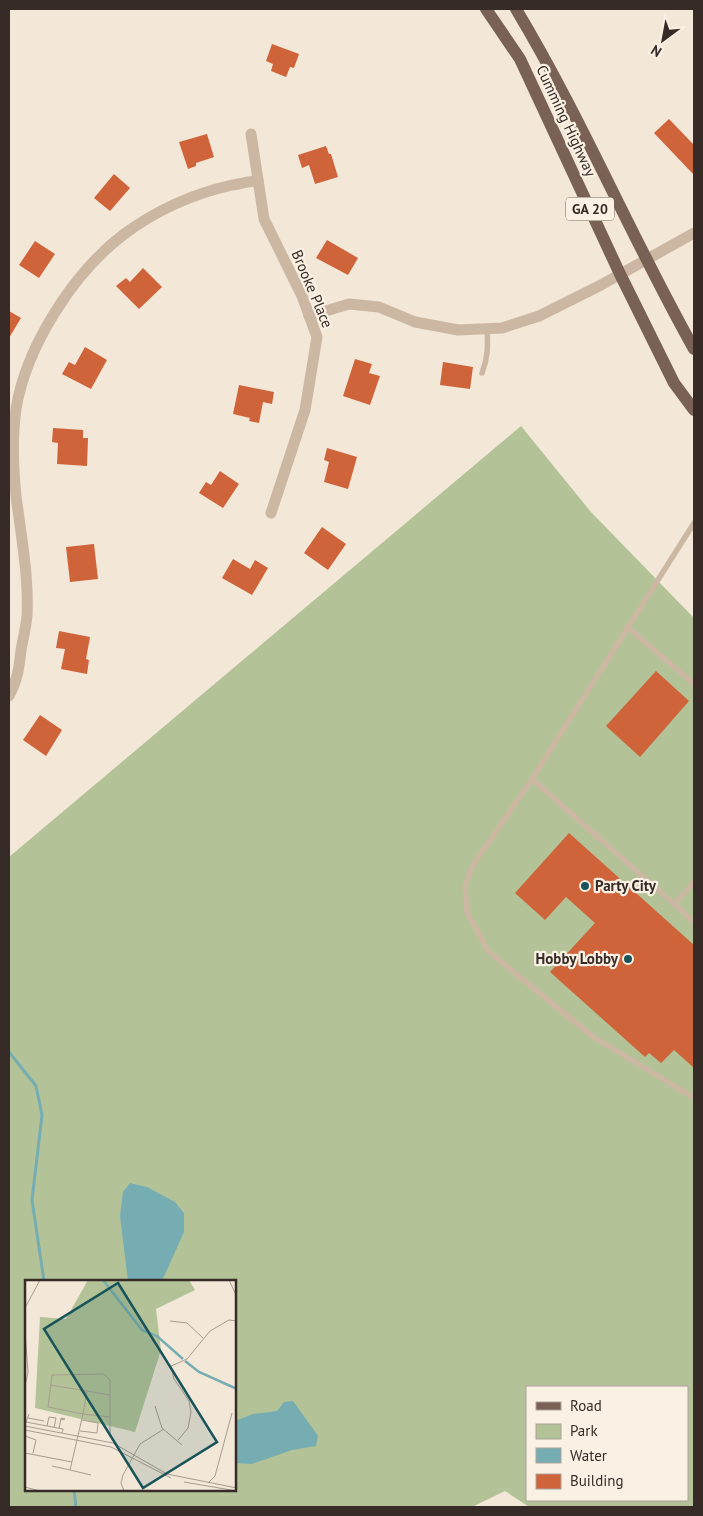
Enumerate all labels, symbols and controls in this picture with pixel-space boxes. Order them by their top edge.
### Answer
north arrow [638,15,688,65]
text: N [647,41,665,61]
street label: Cumming Highway [532,62,601,180]
road number: GA 20 [566,198,614,220]
street label: Brooke Place [288,247,337,331]
place label: Party City [595,876,657,895]
marker: Party City [579,880,591,892]
place label: Hobby Lobby [536,949,619,968]
marker: Hobby Lobby [622,953,634,965]
inset map [25,1280,236,1491]
legend [526,1386,688,1501]
text: Road [570,1396,602,1415]
text: Park [570,1421,598,1440]
text: Water [570,1446,607,1465]
text: Building [570,1471,624,1490]

